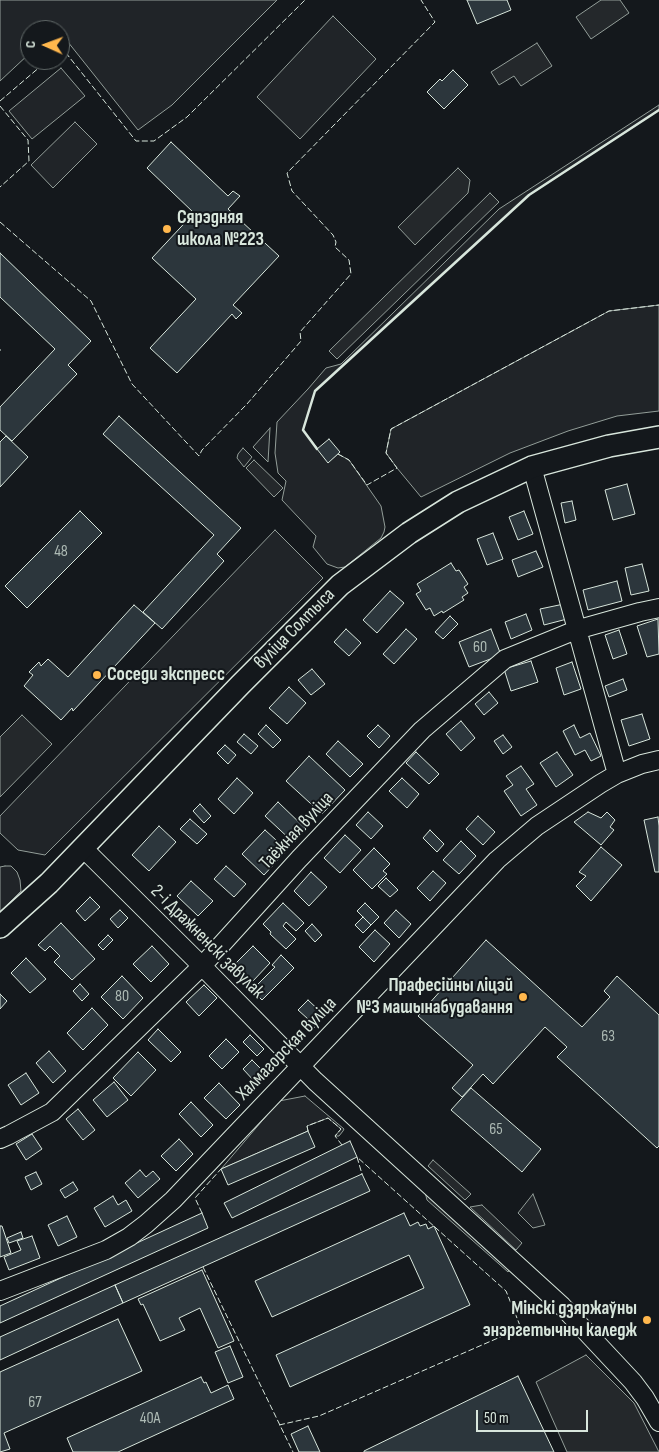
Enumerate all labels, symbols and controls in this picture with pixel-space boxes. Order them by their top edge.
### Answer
north arrow [20,20,70,70]
text: С [22,41,39,48]
place label: Сярэдняя школа №223 [177,207,264,251]
marker: Сярэдняя школа №223 [161,223,173,235]
house number: 48 [54,542,68,562]
street label: вуліца Солтыса [250,584,340,674]
house number: 60 [473,638,487,658]
place label: Соседи экспресс [107,664,225,686]
marker: Соседи экспресс [91,669,103,681]
street label: Таёжная вуліца [255,787,339,875]
street label: 2-і Дражненскі завулак [145,880,269,1004]
place label: Прафесійны ліцэй №3 машынабудавання [356,975,513,1019]
house number: 80 [115,987,129,1007]
marker: Прафесійны ліцэй №3 машынабудавання [517,991,529,1003]
street label: Халмагорская вуліца [232,993,342,1105]
house number: 63 [601,1027,615,1047]
house number: 65 [489,1120,503,1140]
place label: Мінскі дзяржаўны энэргетычны каледж [483,1298,637,1342]
marker: Мінскі дзяржаўны энэргетычны каледж [641,1314,653,1326]
house number: 67 [28,1393,42,1413]
scale bar [479,1400,592,1432]
house number: 40А [140,1409,160,1429]
text: 50 m [484,1409,509,1428]

